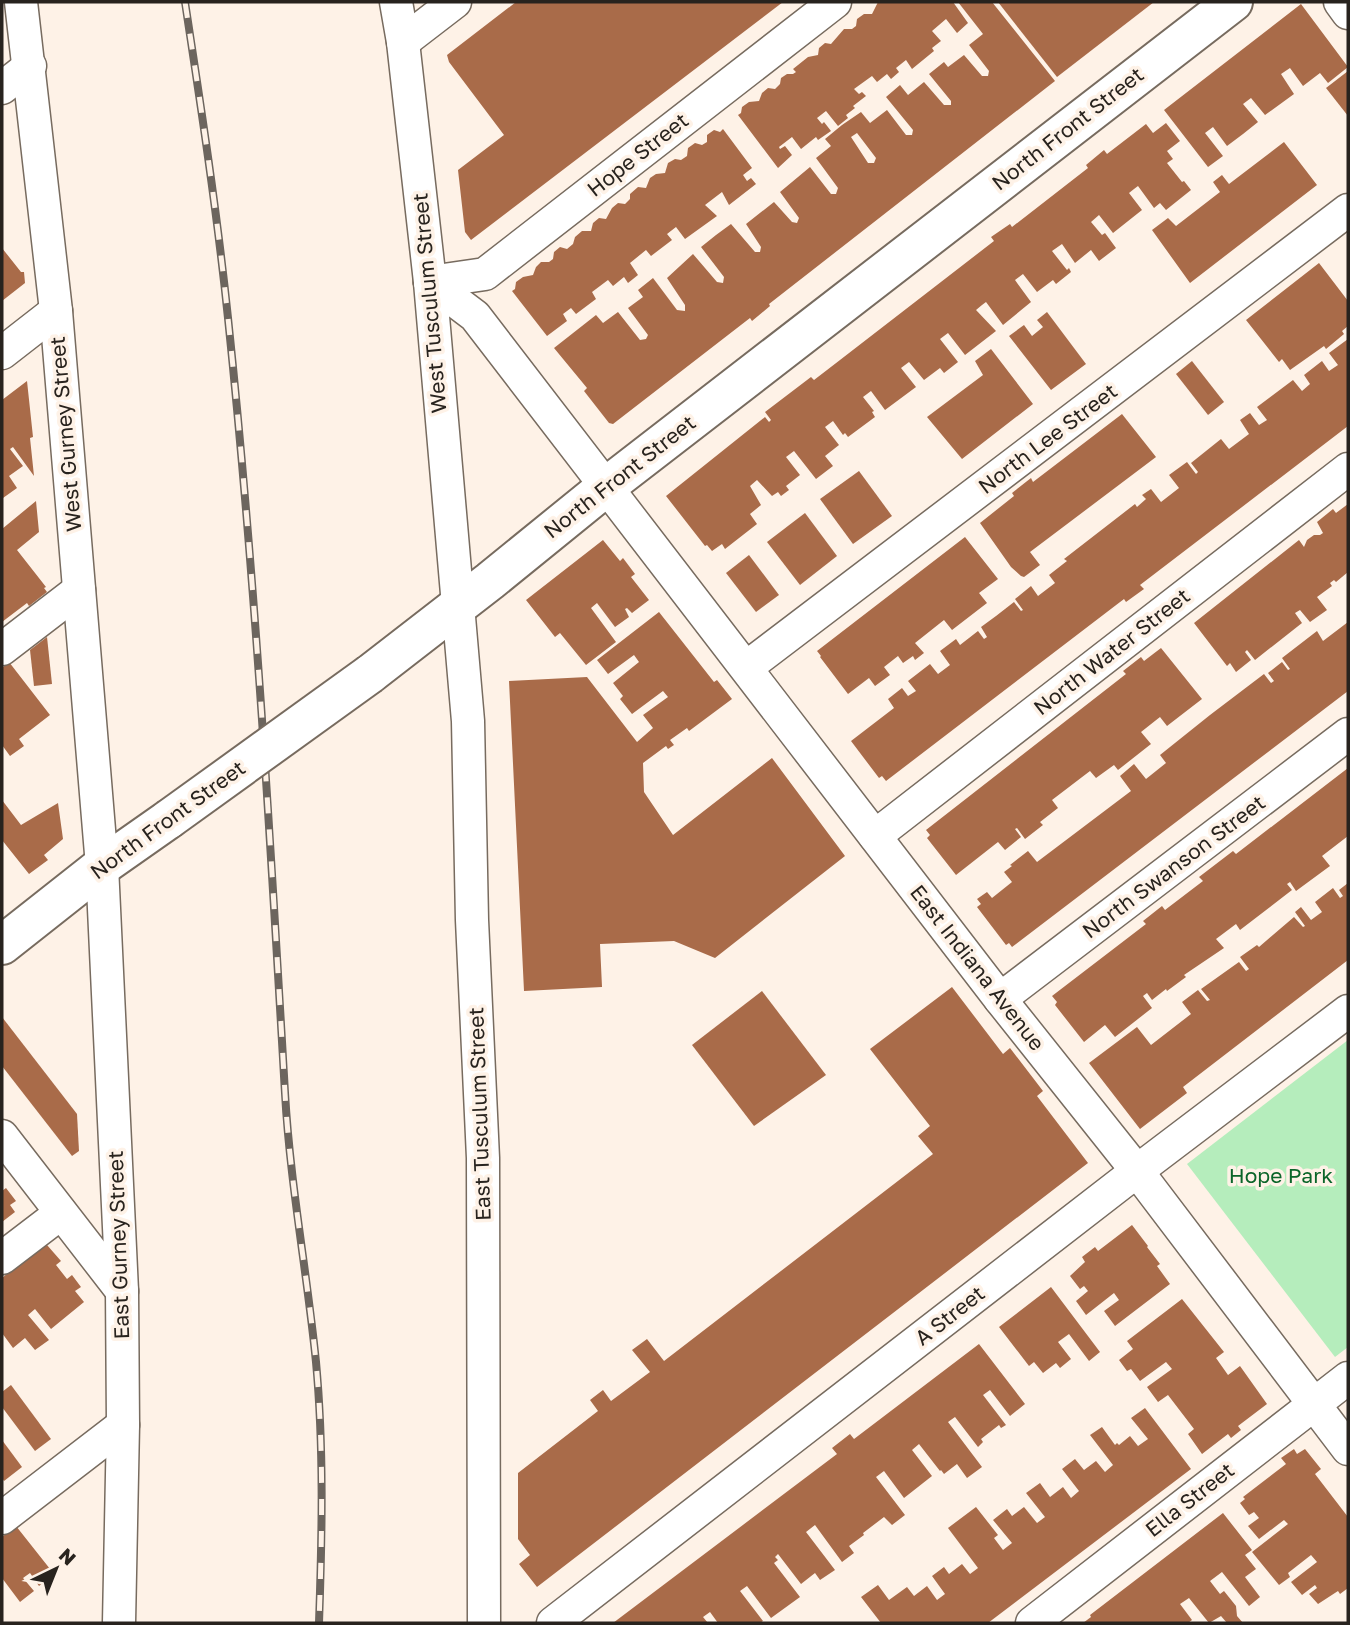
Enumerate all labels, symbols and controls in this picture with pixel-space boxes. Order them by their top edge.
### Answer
street label: North Front Street [986,61,1148,196]
street label: Hope Street [582,107,693,202]
street label: West Tusculum Street [406,192,452,414]
street label: West Gurney Street [44,335,86,533]
street label: North Lee Street [973,377,1122,499]
street label: North Front Street [538,409,700,544]
street label: North Water Street [1028,582,1195,720]
street label: North Front Street [85,754,250,884]
street label: North Swanson Street [1077,789,1270,944]
street label: East Indiana Avenue [905,879,1051,1056]
street label: East Tusculum Street [462,1007,496,1221]
street label: East Gurney Street [102,1150,134,1340]
park label: Hope Park [1229,1162,1333,1188]
street label: A Street [909,1280,989,1351]
street label: Ella Street [1140,1456,1239,1542]
north arrow [21,1534,91,1604]
text: N [55,1543,81,1570]

